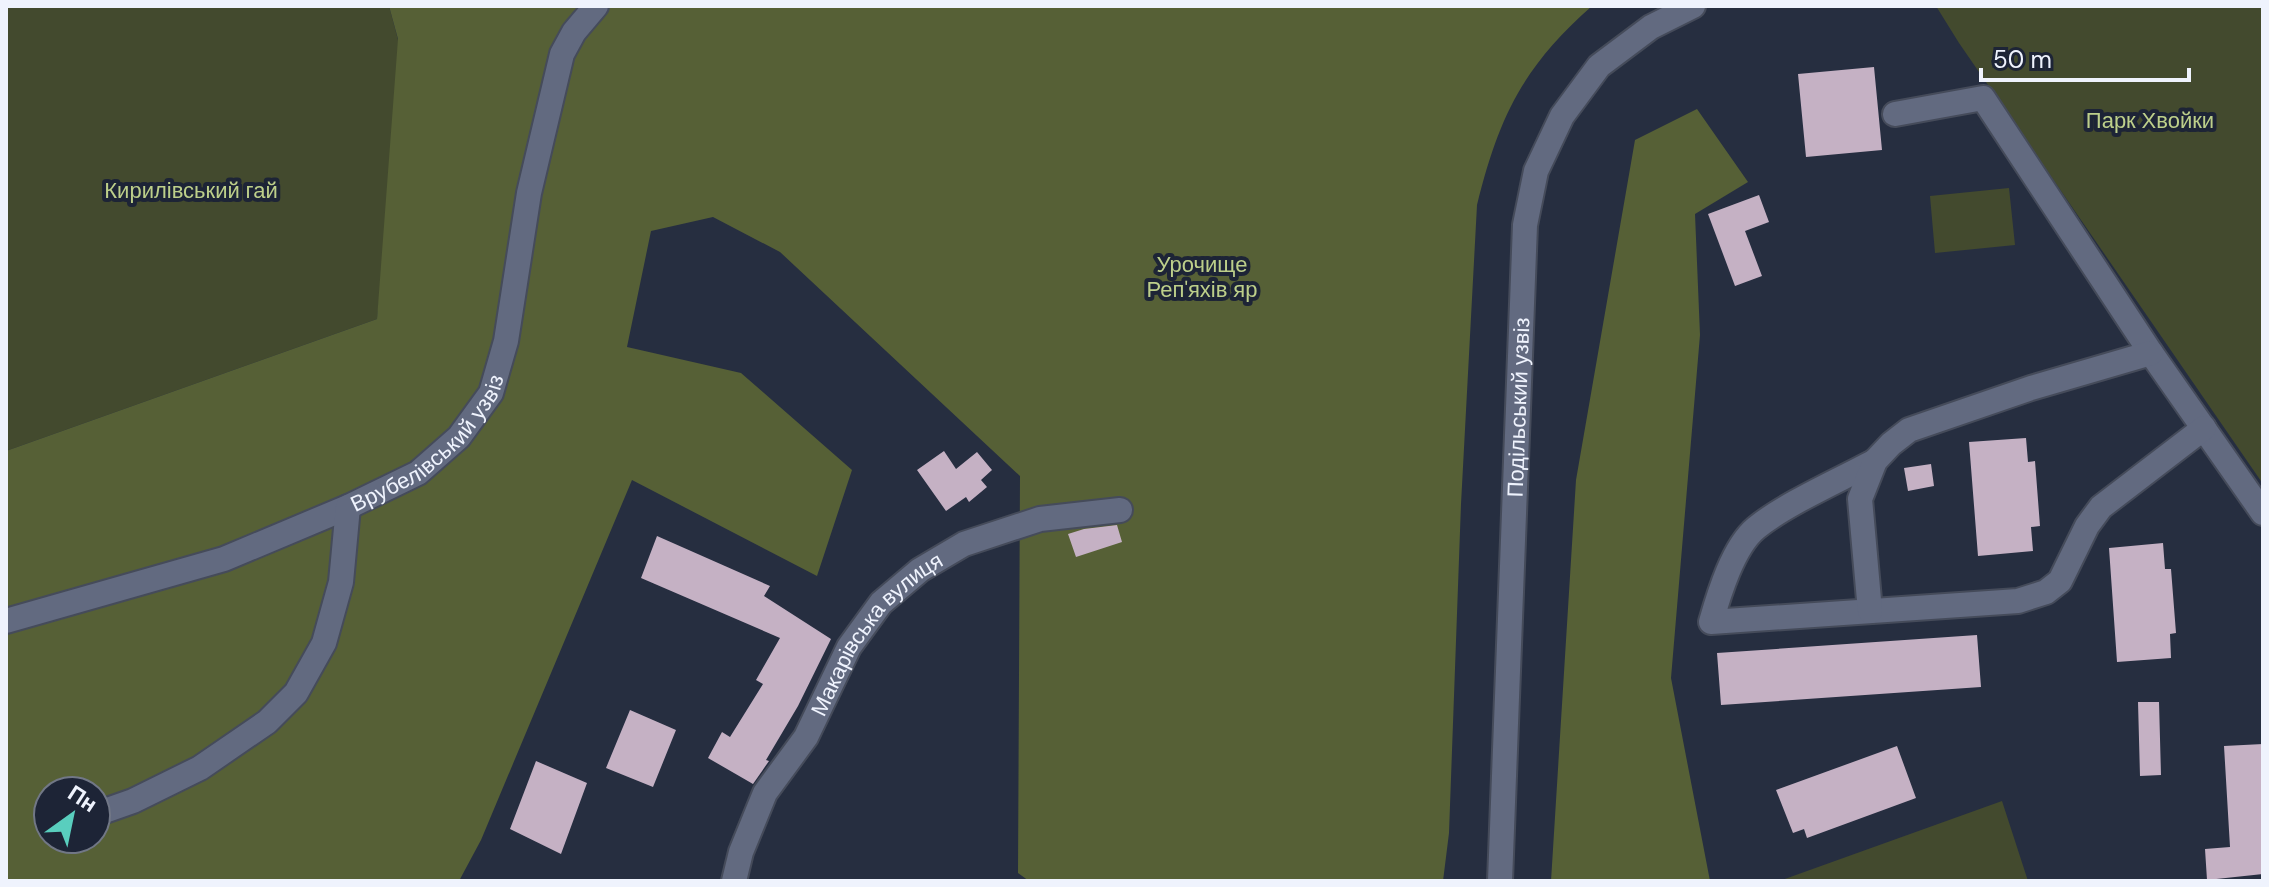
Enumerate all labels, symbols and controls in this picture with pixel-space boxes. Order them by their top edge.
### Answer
scale bar [1981,32,2189,82]
text: 50 m [1993,44,2052,75]
park label: Парк Хвойки [2086,106,2214,135]
park label: Кирилівський гай [104,176,278,205]
park label: Урочище Реп'яхів яр [1147,250,1257,304]
street label: Подільський узвіз [1500,317,1536,498]
street label: Врубелівський узвіз [345,371,510,518]
street label: Макарівська вулиця [804,545,948,721]
north arrow [32,775,112,855]
text: Пн [63,779,103,819]

